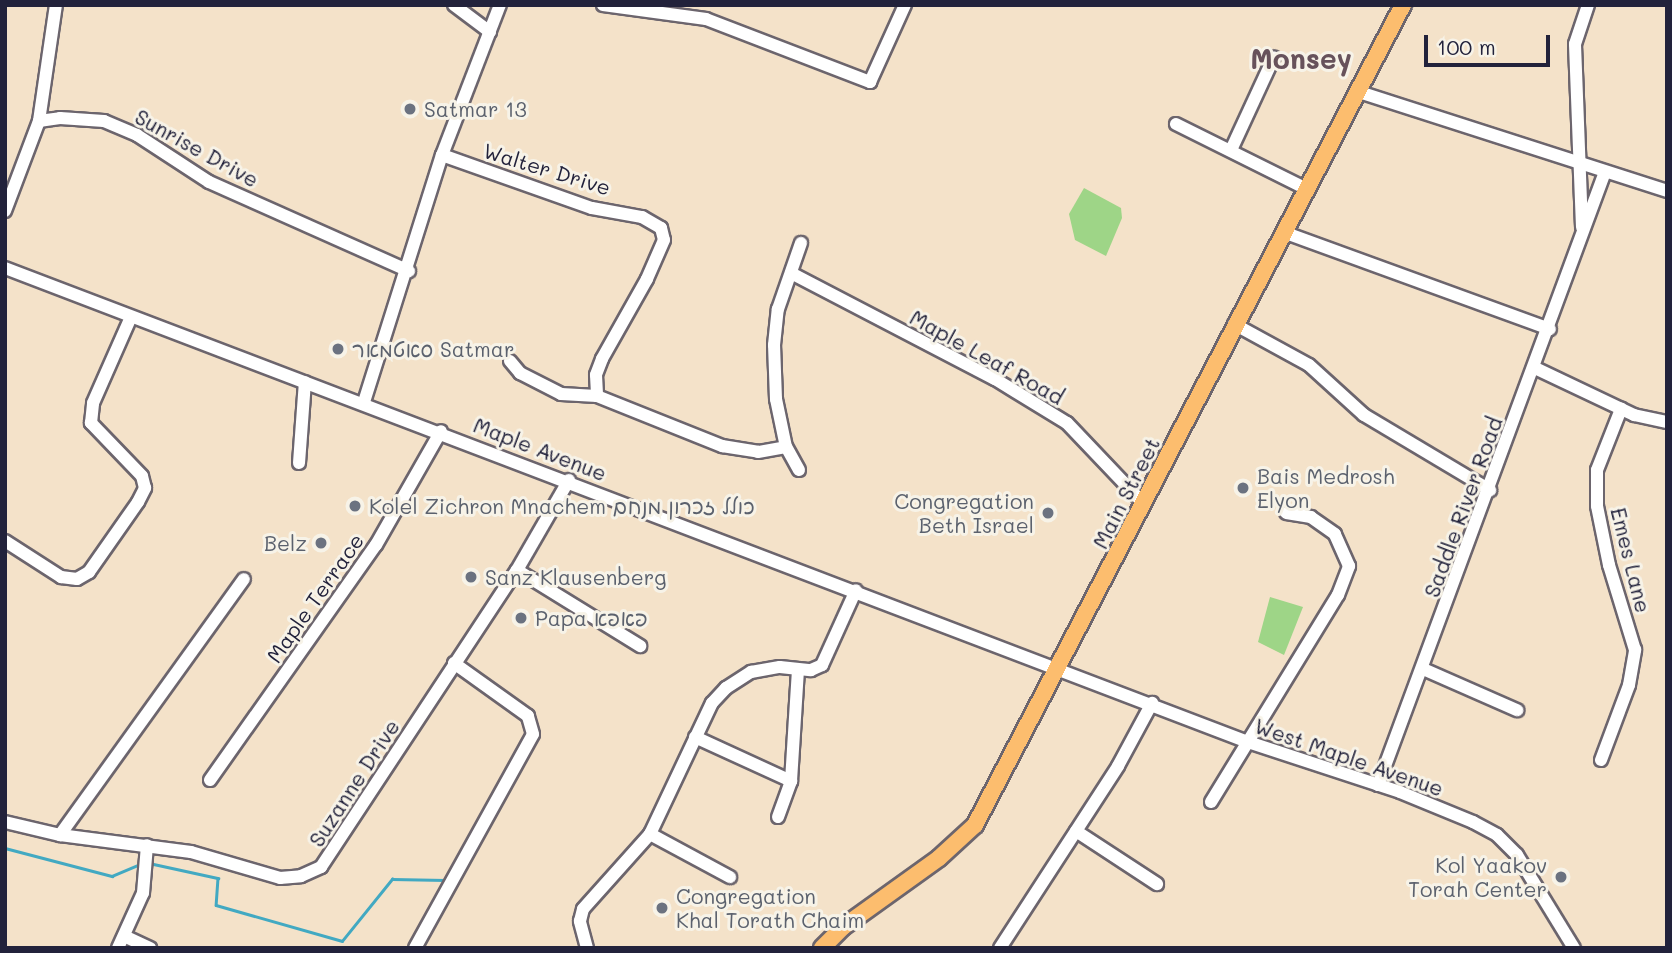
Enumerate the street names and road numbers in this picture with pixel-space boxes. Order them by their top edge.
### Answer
street label: Sunrise Drive [131,104,263,192]
street label: Walter Drive [480,138,614,200]
street label: Maple Leaf Road [906,304,1068,410]
street label: Maple Avenue [470,412,610,486]
street label: Saddle River Road [1419,413,1507,601]
street label: Main Street [1087,433,1165,553]
street label: Emes Lane [1606,505,1656,615]
street label: Maple Terrace [261,529,369,667]
street label: West Maple Avenue [1251,713,1447,801]
street label: Suzanne Drive [304,715,404,851]

